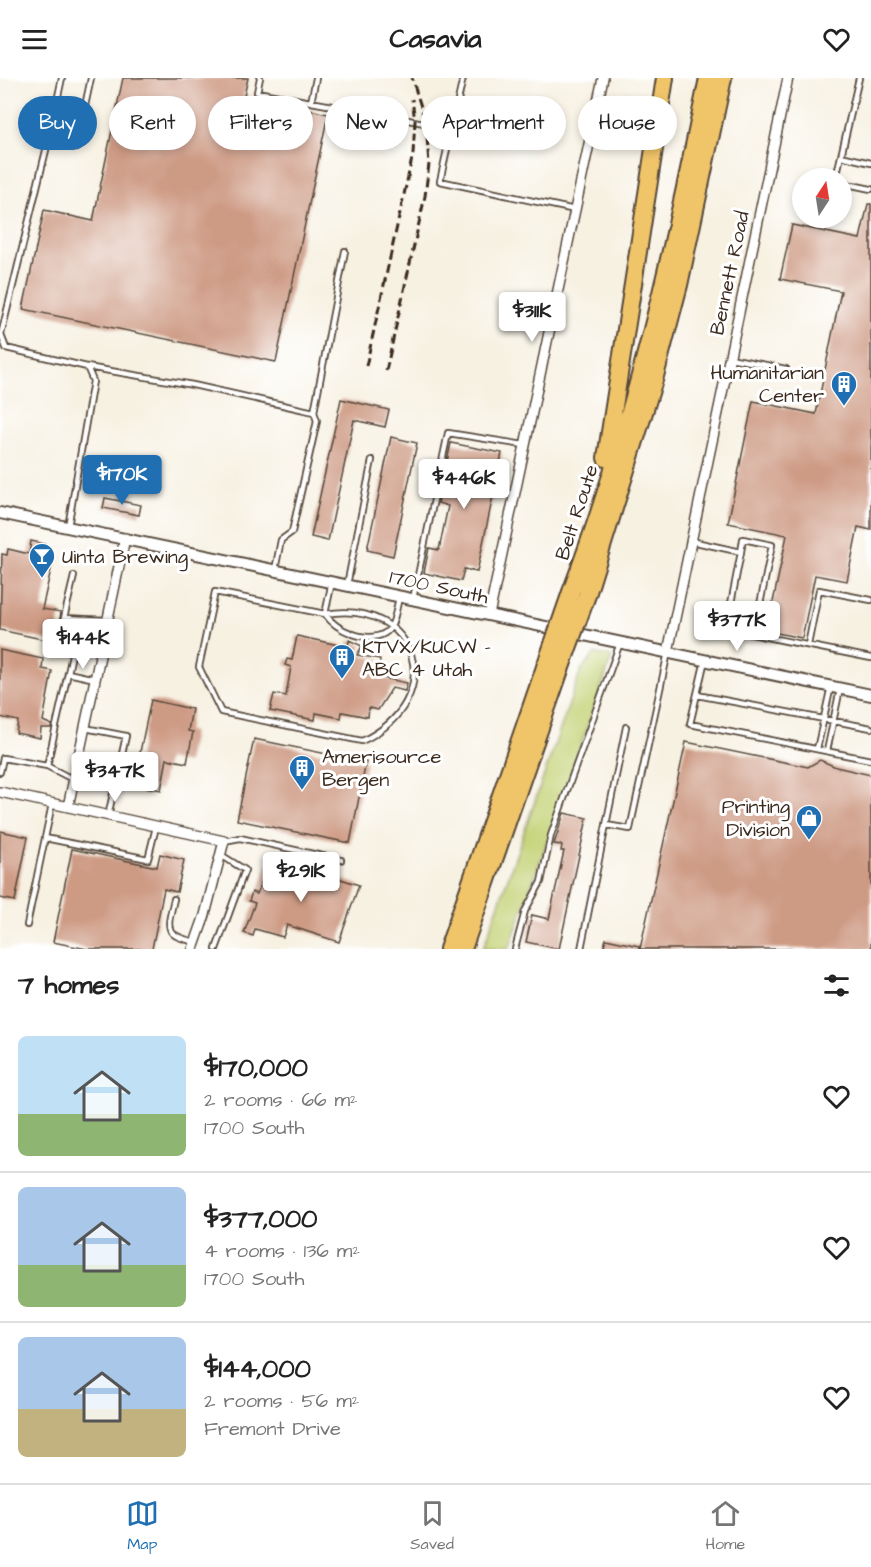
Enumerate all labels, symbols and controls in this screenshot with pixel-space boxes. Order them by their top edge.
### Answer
text: Casavia [390,20,481,58]
icon: menu [18,23,51,56]
icon: heart [820,23,853,56]
chip: Buy [18,96,97,150]
chip: Rent [109,96,196,150]
chip: Filters [208,96,313,150]
chip: New [325,96,409,150]
chip: Apartment [421,96,566,150]
chip: House [578,96,677,150]
north arrow [792,168,852,228]
map controls [792,168,852,228]
street label: Bennett Road [703,209,757,338]
pin: $311K [490,292,574,343]
text: $311K [513,297,551,325]
place label: Humanitarian Center [710,359,824,410]
building icon: Humanitarian Center [829,369,859,407]
pin: $170K [80,455,164,506]
pin: $446K [422,459,506,510]
text: $170K [97,460,147,488]
street label: Belt Route [548,461,606,564]
text: $446K [432,464,496,492]
bar icon: Uinta Brewing [27,541,57,579]
place label: Uinta Brewing [62,543,188,572]
street label: 1700 South [387,563,491,611]
pin: $377K [695,601,779,652]
text: $377K [708,606,766,634]
pin: $144K [41,619,125,670]
text: $144K [56,624,110,652]
place label: KTVX/KUCW - ABC 4 Utah [362,633,491,684]
building icon: KTVX/KUCW - ABC 4 Utah [327,642,357,680]
place label: Amerisource Bergen [322,743,441,795]
pin: $347K [73,752,157,803]
building icon: Amerisource Bergen [287,753,317,791]
text: $347K [85,757,145,785]
place label: Printing Division [722,793,790,844]
shop icon: Printing Division [794,803,824,841]
pin: $291K [259,852,343,903]
text: $291K [277,857,325,885]
text: 7 homes [18,967,119,1003]
icon: filters [820,969,853,1002]
text: $170,000 [204,1050,308,1086]
icon: home [66,1060,138,1132]
icon: heart [820,1080,853,1113]
text: 2 rooms · 66 m² [204,1086,358,1114]
text: 1700 South [204,1114,304,1142]
text: $377,000 [204,1201,318,1237]
icon: home [66,1211,138,1283]
icon: heart [820,1231,853,1264]
text: 4 rooms · 136 m² [204,1237,360,1265]
text: 1700 South [204,1265,304,1293]
text: $144,000 [204,1351,311,1387]
icon: home [66,1361,138,1433]
icon: heart [820,1381,853,1414]
text: 2 rooms · 56 m² [204,1387,359,1415]
text: Fremont Drive [204,1415,341,1443]
tab: Map [126,1497,159,1555]
tab: Saved [410,1497,454,1555]
tab: Home [705,1497,745,1555]

